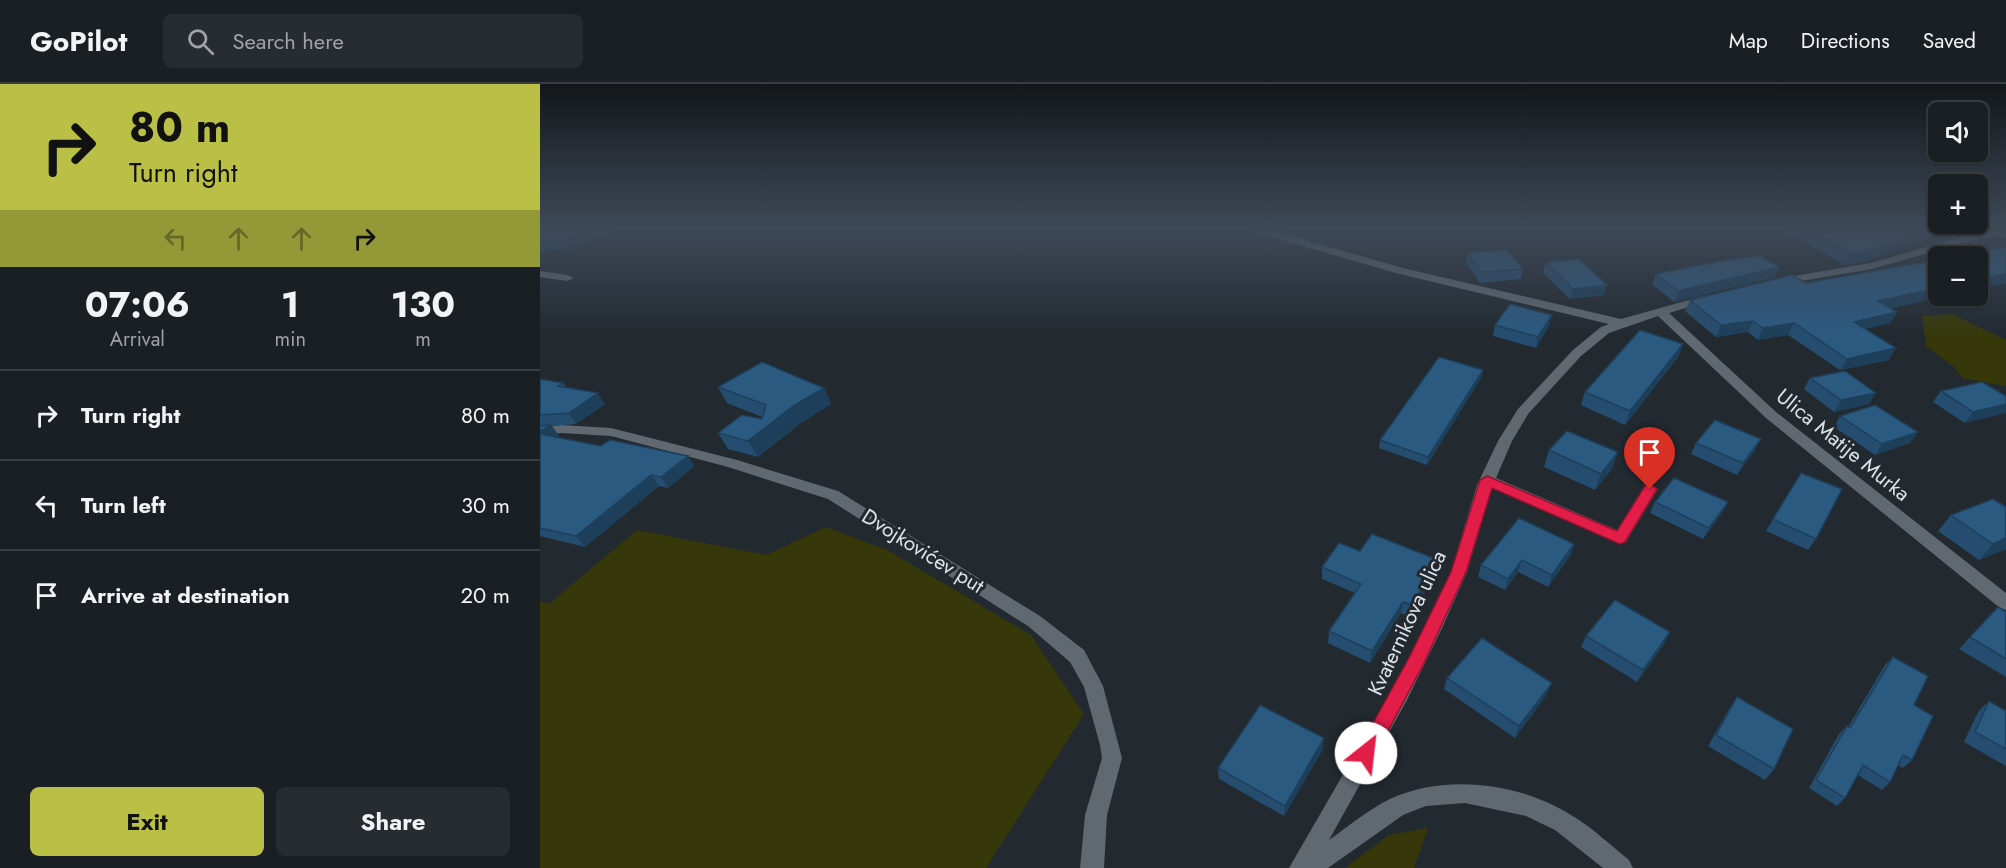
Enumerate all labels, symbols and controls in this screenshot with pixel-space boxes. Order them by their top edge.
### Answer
search box [163,14,583,68]
text: GoPilot [30,21,127,62]
icon: search [184,25,217,58]
text: Search here [232,25,344,57]
text: Map [1729,26,1768,56]
text: Directions [1801,26,1890,56]
text: Saved [1923,26,1976,56]
text: 80 m [129,97,230,158]
map controls [1928,102,1988,306]
button: sound [1928,102,1988,162]
icon: right [30,108,108,186]
text: Turn right [129,153,237,192]
button: + [1928,174,1988,234]
icon: left [159,222,192,255]
icon: ahead [222,222,255,255]
icon: ahead [285,222,318,255]
icon: right [348,222,381,255]
button: − [1928,246,1988,306]
text: 07:06 [85,278,190,330]
text: 1 [281,278,299,330]
text: 130 [391,278,455,330]
text: Arrival [110,325,165,354]
text: min [275,325,306,354]
text: m [415,325,431,354]
street label: Ulica Matije Murka [1770,382,1916,508]
icon: right [30,399,63,432]
text: Turn right [81,399,181,431]
text: 80 m [461,399,510,431]
pin [1624,427,1675,489]
icon: arrive [1633,436,1666,469]
icon: left [30,489,63,522]
text: Turn left [81,489,166,521]
text: 30 m [461,489,510,521]
street label: Dvojkovićev put [856,501,990,601]
street label: Kvaternikova ulica [1360,546,1454,700]
icon: arrive [30,579,63,612]
text: Arrive at destination [81,579,290,611]
text: 20 m [461,579,510,611]
position arrow [1334,721,1398,785]
button: Exit [30,787,264,856]
button: Share [276,787,510,856]

